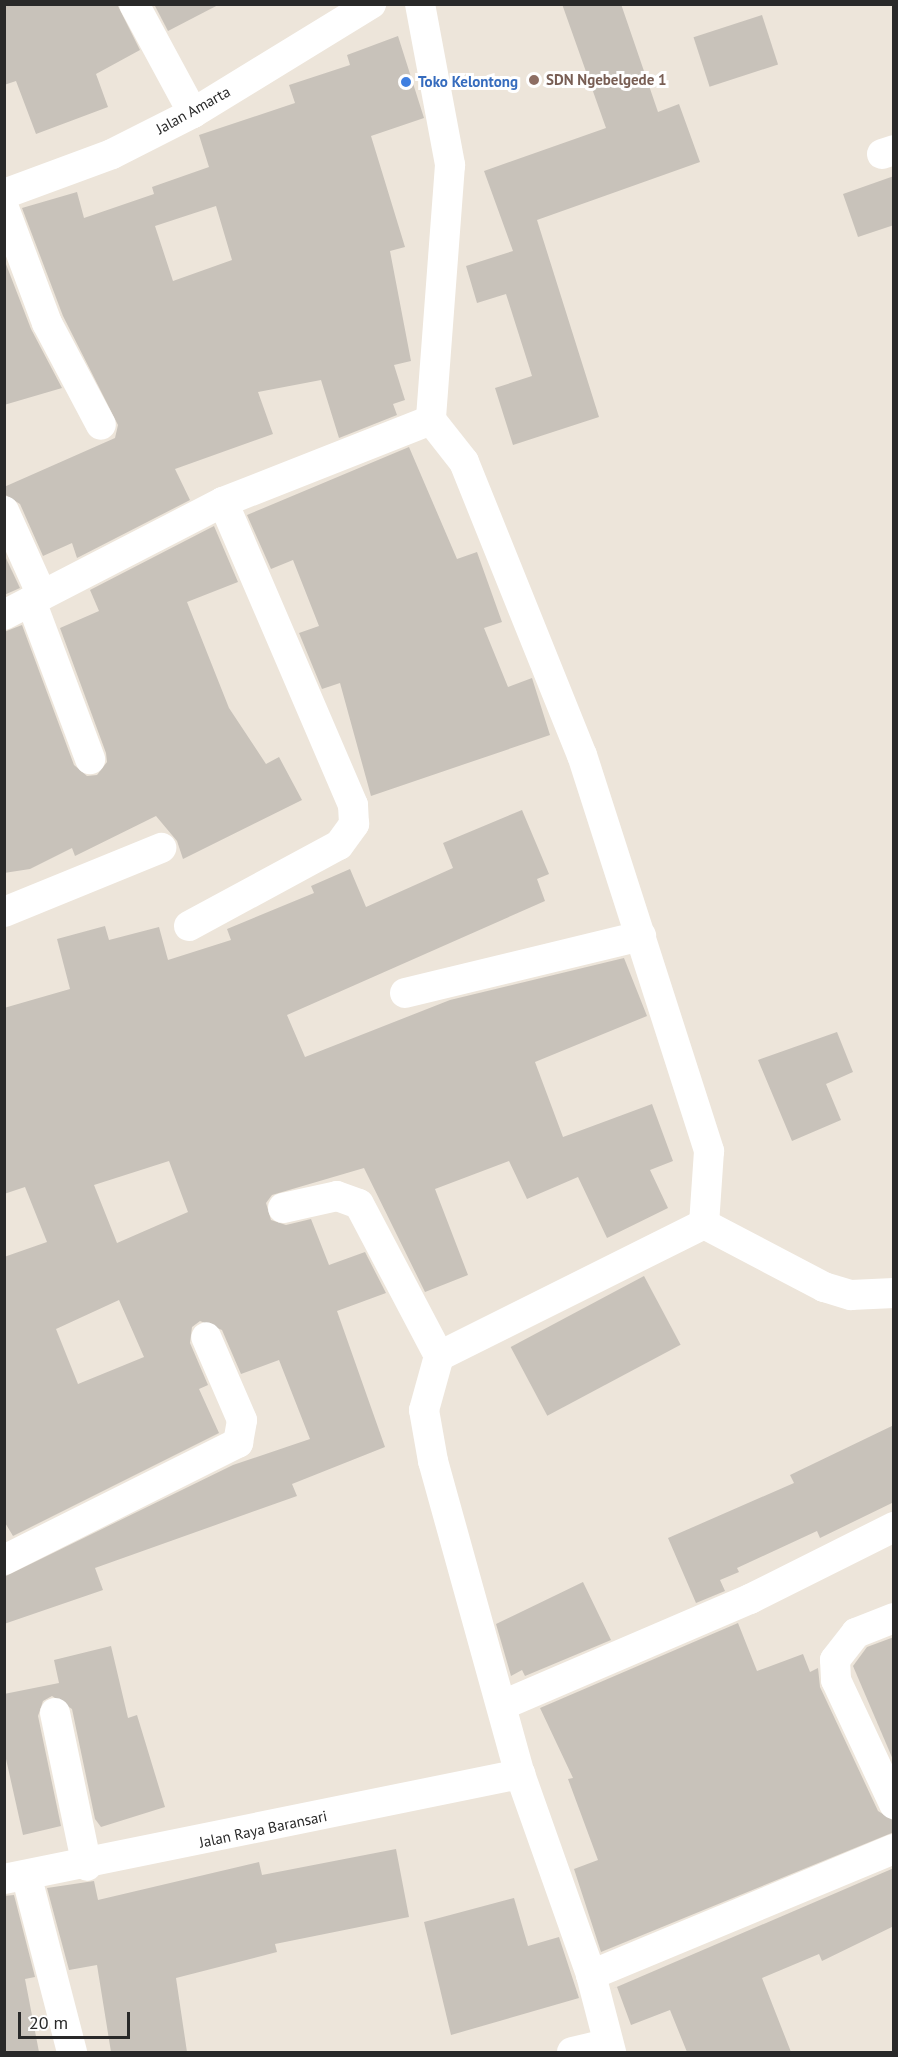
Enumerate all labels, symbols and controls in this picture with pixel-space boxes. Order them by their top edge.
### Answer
place label: SDN Ngebelgede 1 [546,71,667,89]
place label: Toko Kelontong [418,73,518,91]
marker: SDN Ngebelgede 1 [527,73,541,87]
marker: Toko Kelontong [399,75,413,89]
street label: Jalan Amarta [153,82,233,138]
street label: Jalan Raya Baransari [197,1807,329,1851]
scale bar [21,2000,134,2038]
text: 20 m [29,2011,68,2034]

